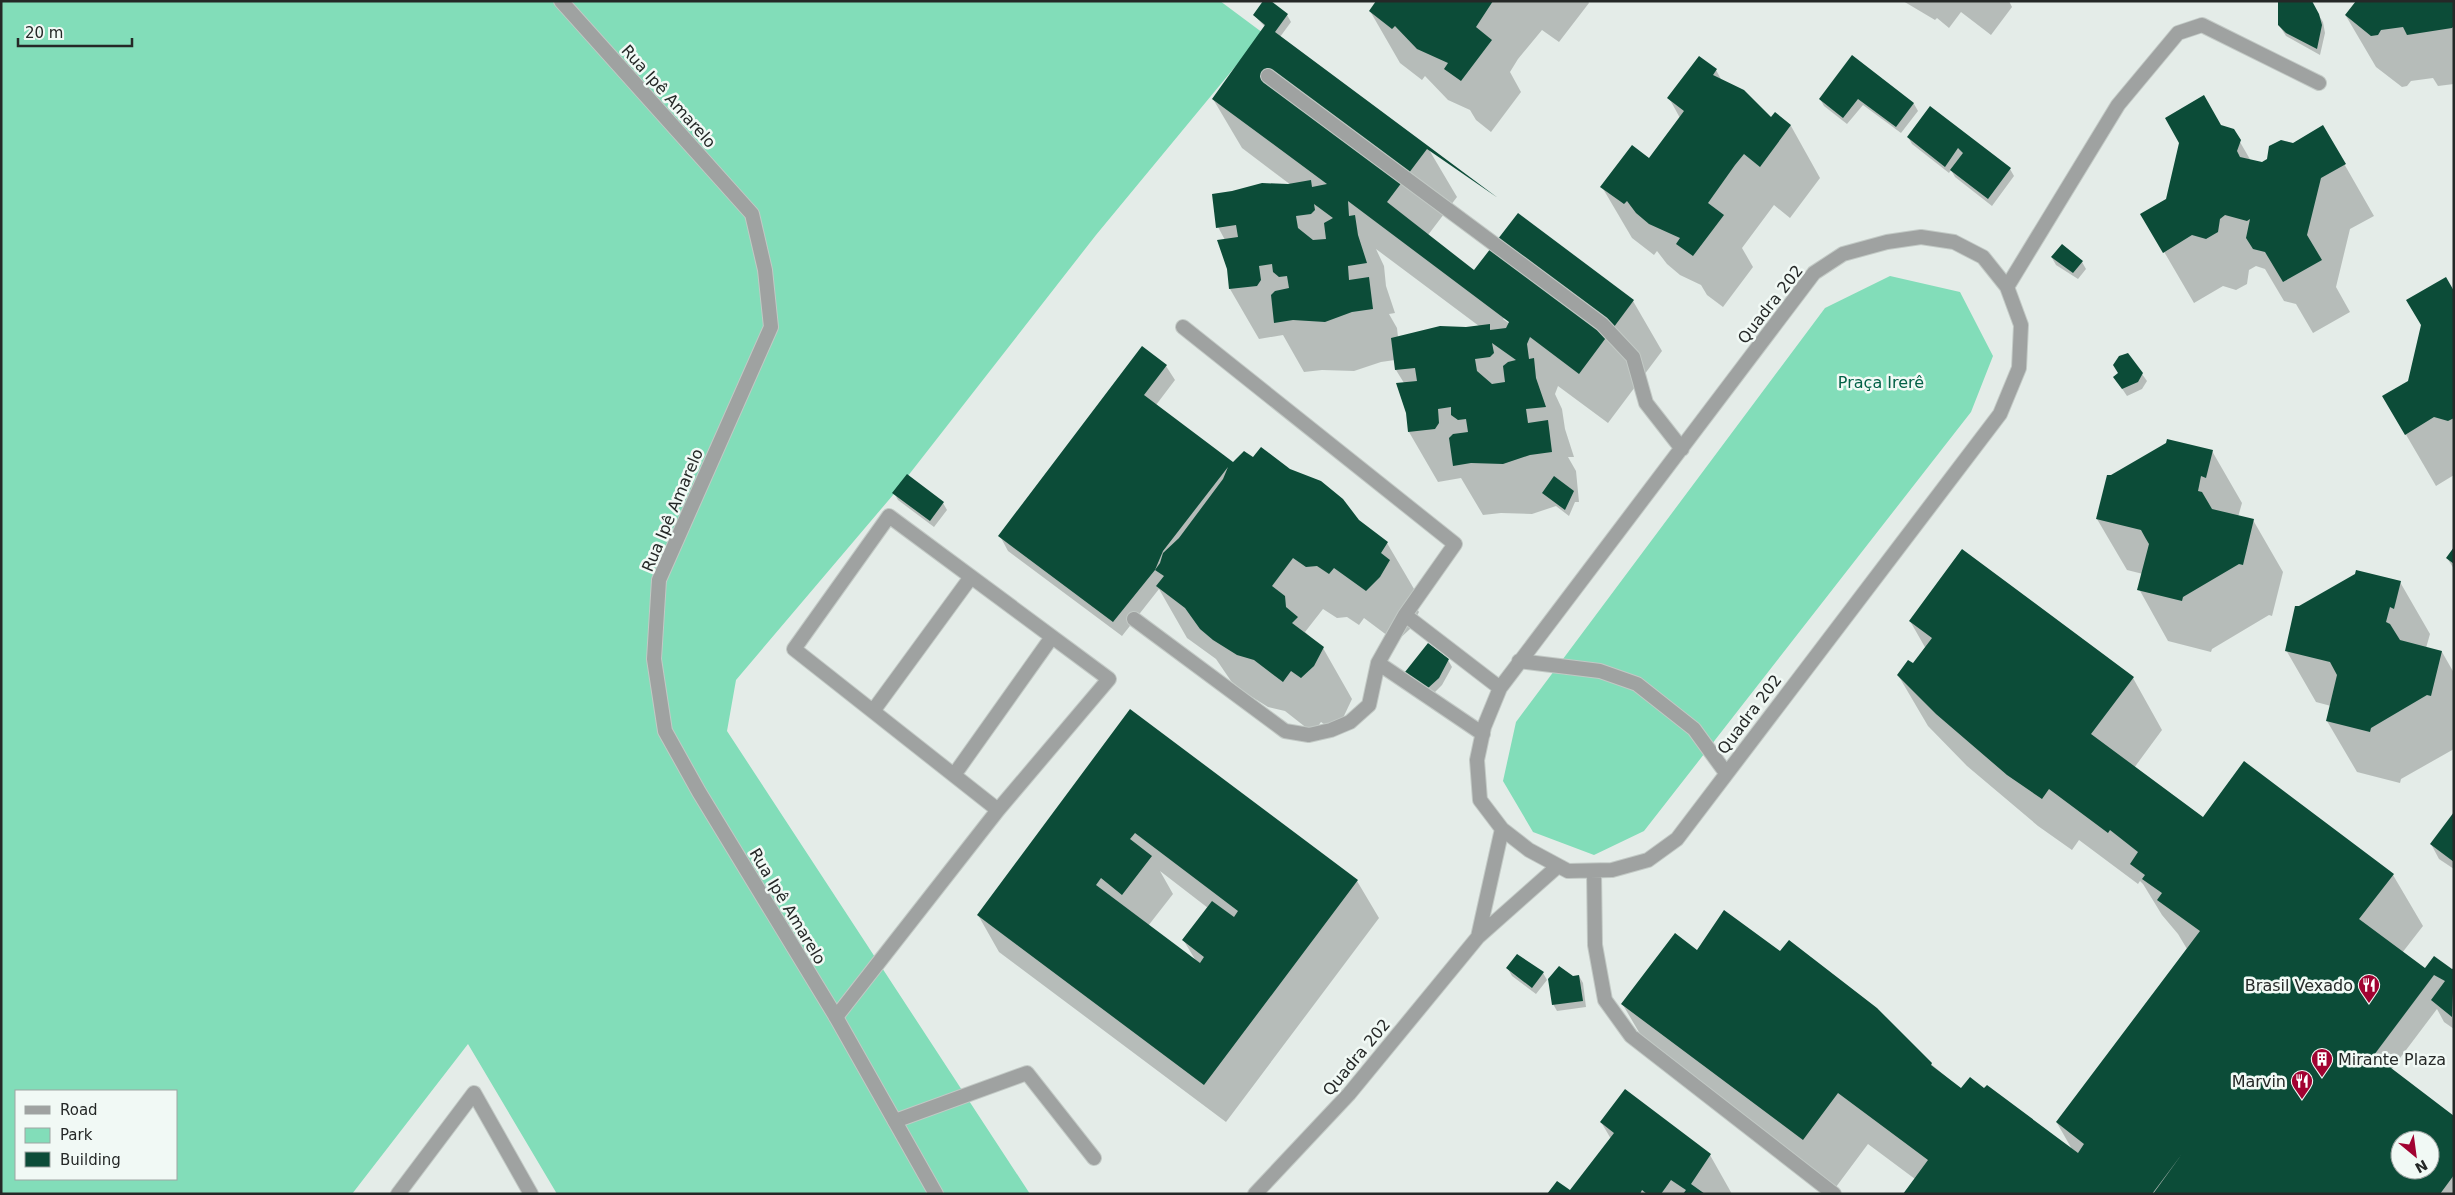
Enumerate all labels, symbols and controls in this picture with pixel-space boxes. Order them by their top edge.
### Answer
scale bar [18,15,131,47]
text: 20 m [25,24,63,42]
street label: Rua Ipê Amarelo [617,41,720,152]
street label: Quadra 202 [1734,261,1807,347]
park label: Praça Irerê [1838,373,1924,392]
street label: Rua Ipê Amarelo [638,446,707,575]
street label: Quadra 202 [1713,671,1785,758]
street label: Rua Ipê Amarelo [745,845,830,968]
restaurant icon: Brasil Vexado [2357,973,2381,1004]
place label: Brasil Vexado [2245,976,2353,995]
street label: Quadra 202 [1319,1015,1394,1100]
building icon: Mirante Plaza [2310,1047,2334,1078]
place label: Mirante Plaza [2338,1050,2446,1069]
restaurant icon: Marvin [2290,1069,2314,1100]
place label: Marvin [2232,1072,2286,1091]
legend [15,1090,178,1180]
text: Road [60,1101,98,1119]
text: Park [60,1126,93,1144]
north arrow [2390,1130,2440,1180]
text: Building [60,1151,121,1169]
text: N [2412,1157,2430,1176]

